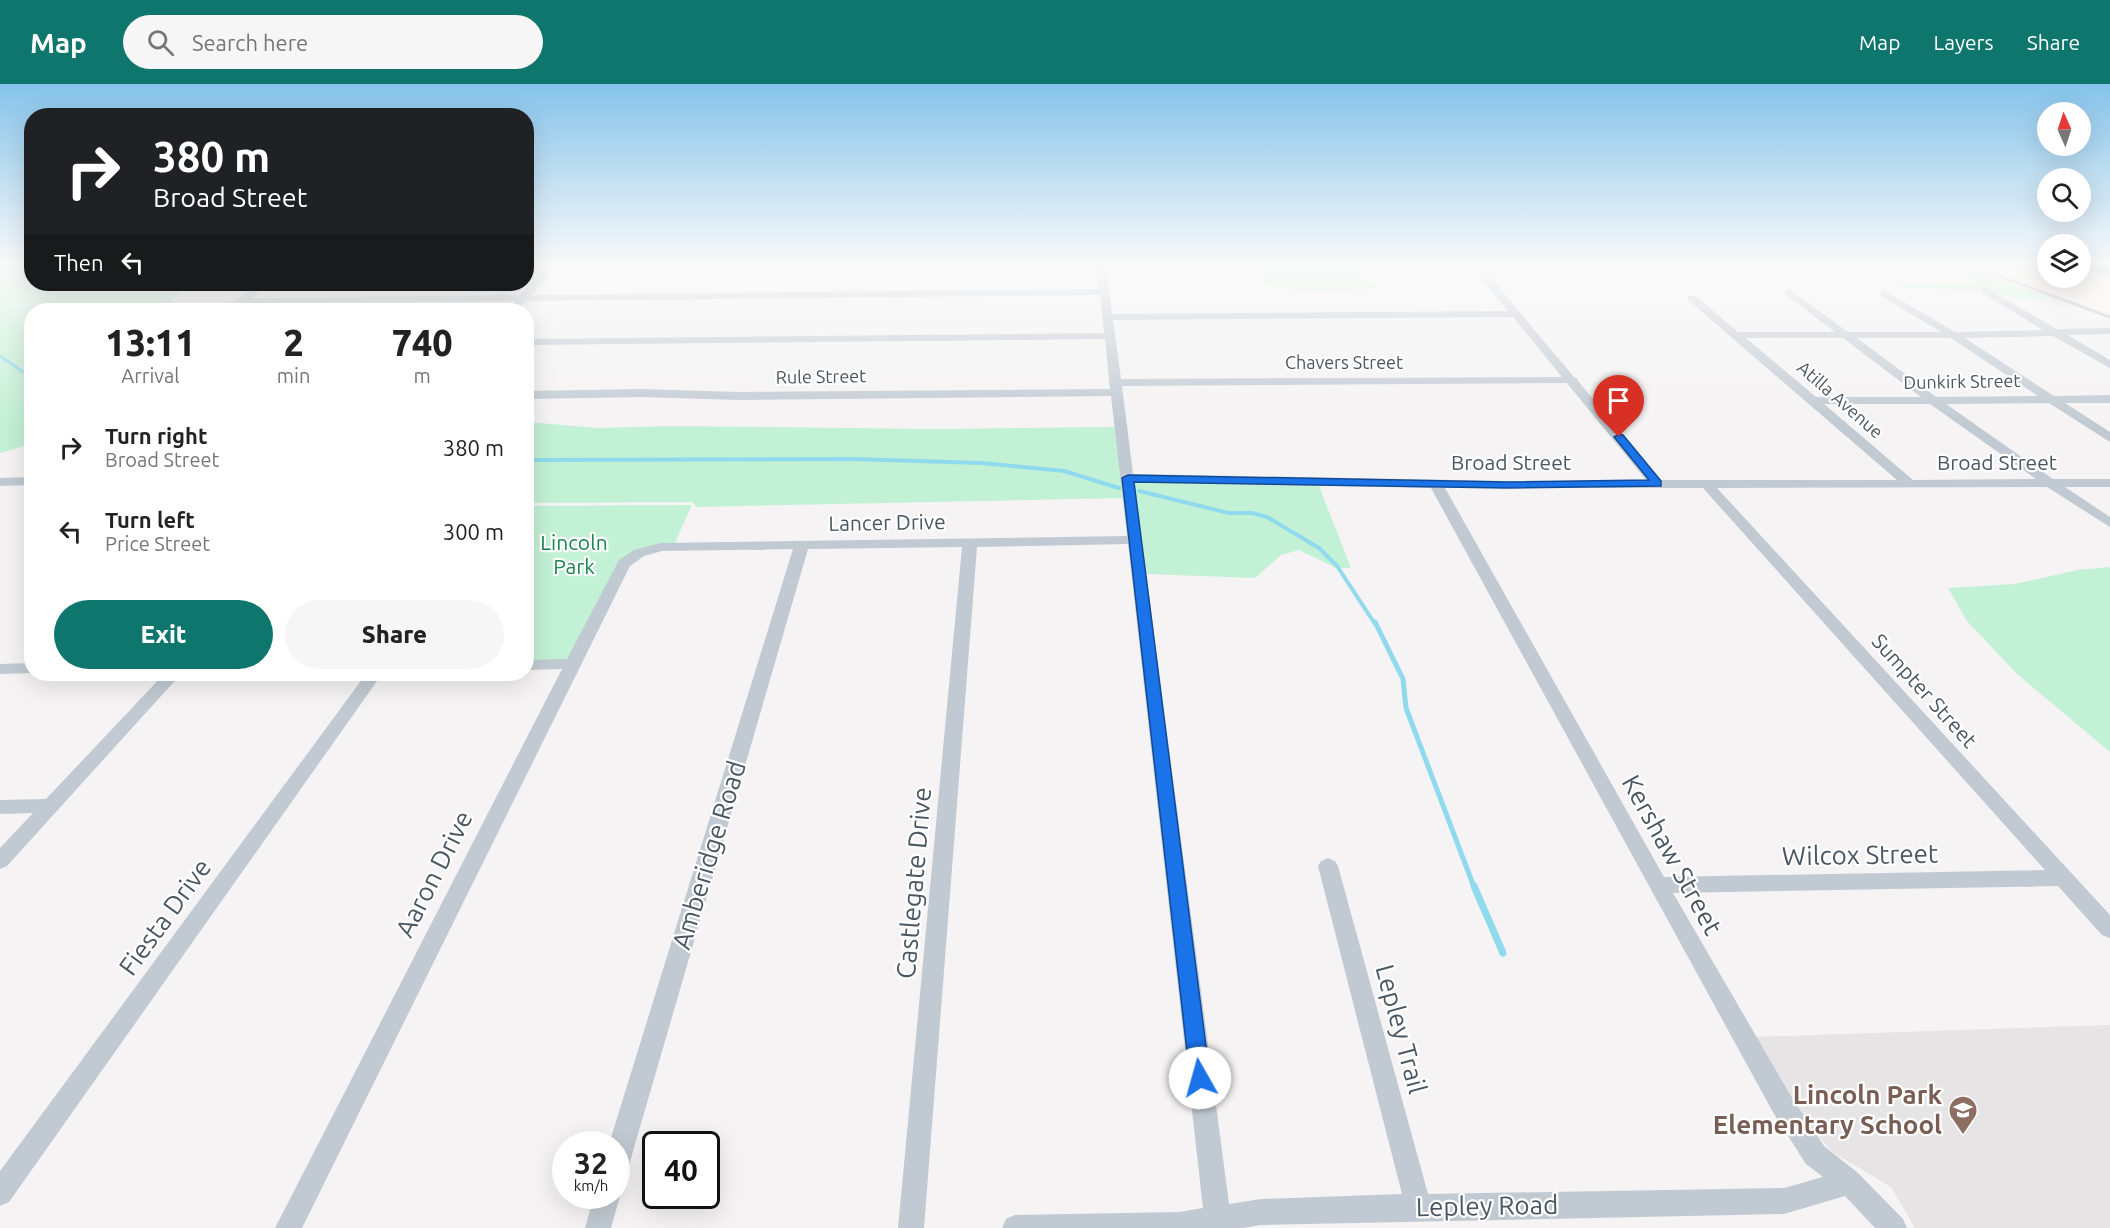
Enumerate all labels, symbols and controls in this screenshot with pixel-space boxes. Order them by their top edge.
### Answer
search box [123,15,543,69]
icon: search [144,26,177,59]
text: Map [30,27,87,58]
text: Search here [192,30,308,55]
text: Map [1859,30,1900,54]
text: Layers [1933,30,1994,54]
text: Share [2027,30,2080,54]
north arrow [2037,102,2091,156]
map controls [2037,102,2091,288]
icon: right [54,132,132,210]
text: 380 m [153,133,270,180]
button: search [2037,168,2091,222]
text: Broad Street [153,182,307,212]
button: layers [2037,234,2091,288]
icon: left [116,246,149,279]
text: Then [54,250,104,275]
text: 13:11 [105,322,195,363]
text: 2 [283,322,304,363]
text: 740 [392,322,453,363]
street label: Chavers Street [1285,352,1403,372]
street label: Atilla Avenue [1794,357,1887,442]
text: Arrival [121,364,180,387]
text: min [277,364,310,387]
text: m [414,364,431,387]
street label: Rule Street [776,365,866,387]
street label: Dunkirk Street [1903,370,2021,392]
pin [1593,375,1644,437]
icon: arrive [1602,384,1635,417]
text: Turn right [105,423,207,448]
icon: right [54,431,87,464]
text: 380 m [443,435,504,460]
text: Broad Street [105,448,219,471]
street label: Broad Street [1451,450,1571,474]
street label: Broad Street [1937,450,2057,474]
text: Turn left [105,507,195,532]
street label: Lancer Drive [828,509,946,535]
icon: left [54,515,87,548]
text: 300 m [443,519,504,544]
park label: Lincoln Park [540,530,608,578]
text: Price Street [105,532,210,555]
button: Exit [54,600,273,669]
button: Share [285,600,504,669]
street label: Sumpter Street [1867,629,1982,752]
street label: Amberidge Road [666,757,751,953]
street label: Kershaw Street [1617,770,1728,940]
street label: Castlegate Drive [891,786,936,980]
street label: Aaron Drive [389,806,478,942]
street label: Wilcox Street [1782,839,1938,870]
street label: Fiesta Drive [113,853,216,980]
street label: Lepley Trail [1370,961,1433,1097]
position arrow [1168,1046,1232,1110]
place label: Lincoln Park Elementary School [1713,1080,1942,1139]
school or university icon: Lincoln Park Elementary School [1947,1094,1979,1136]
speed limit sign: 40 [642,1131,720,1209]
text: 32 [574,1146,608,1180]
text: km/h [574,1177,608,1194]
street label: Lepley Road [1416,1190,1558,1221]

